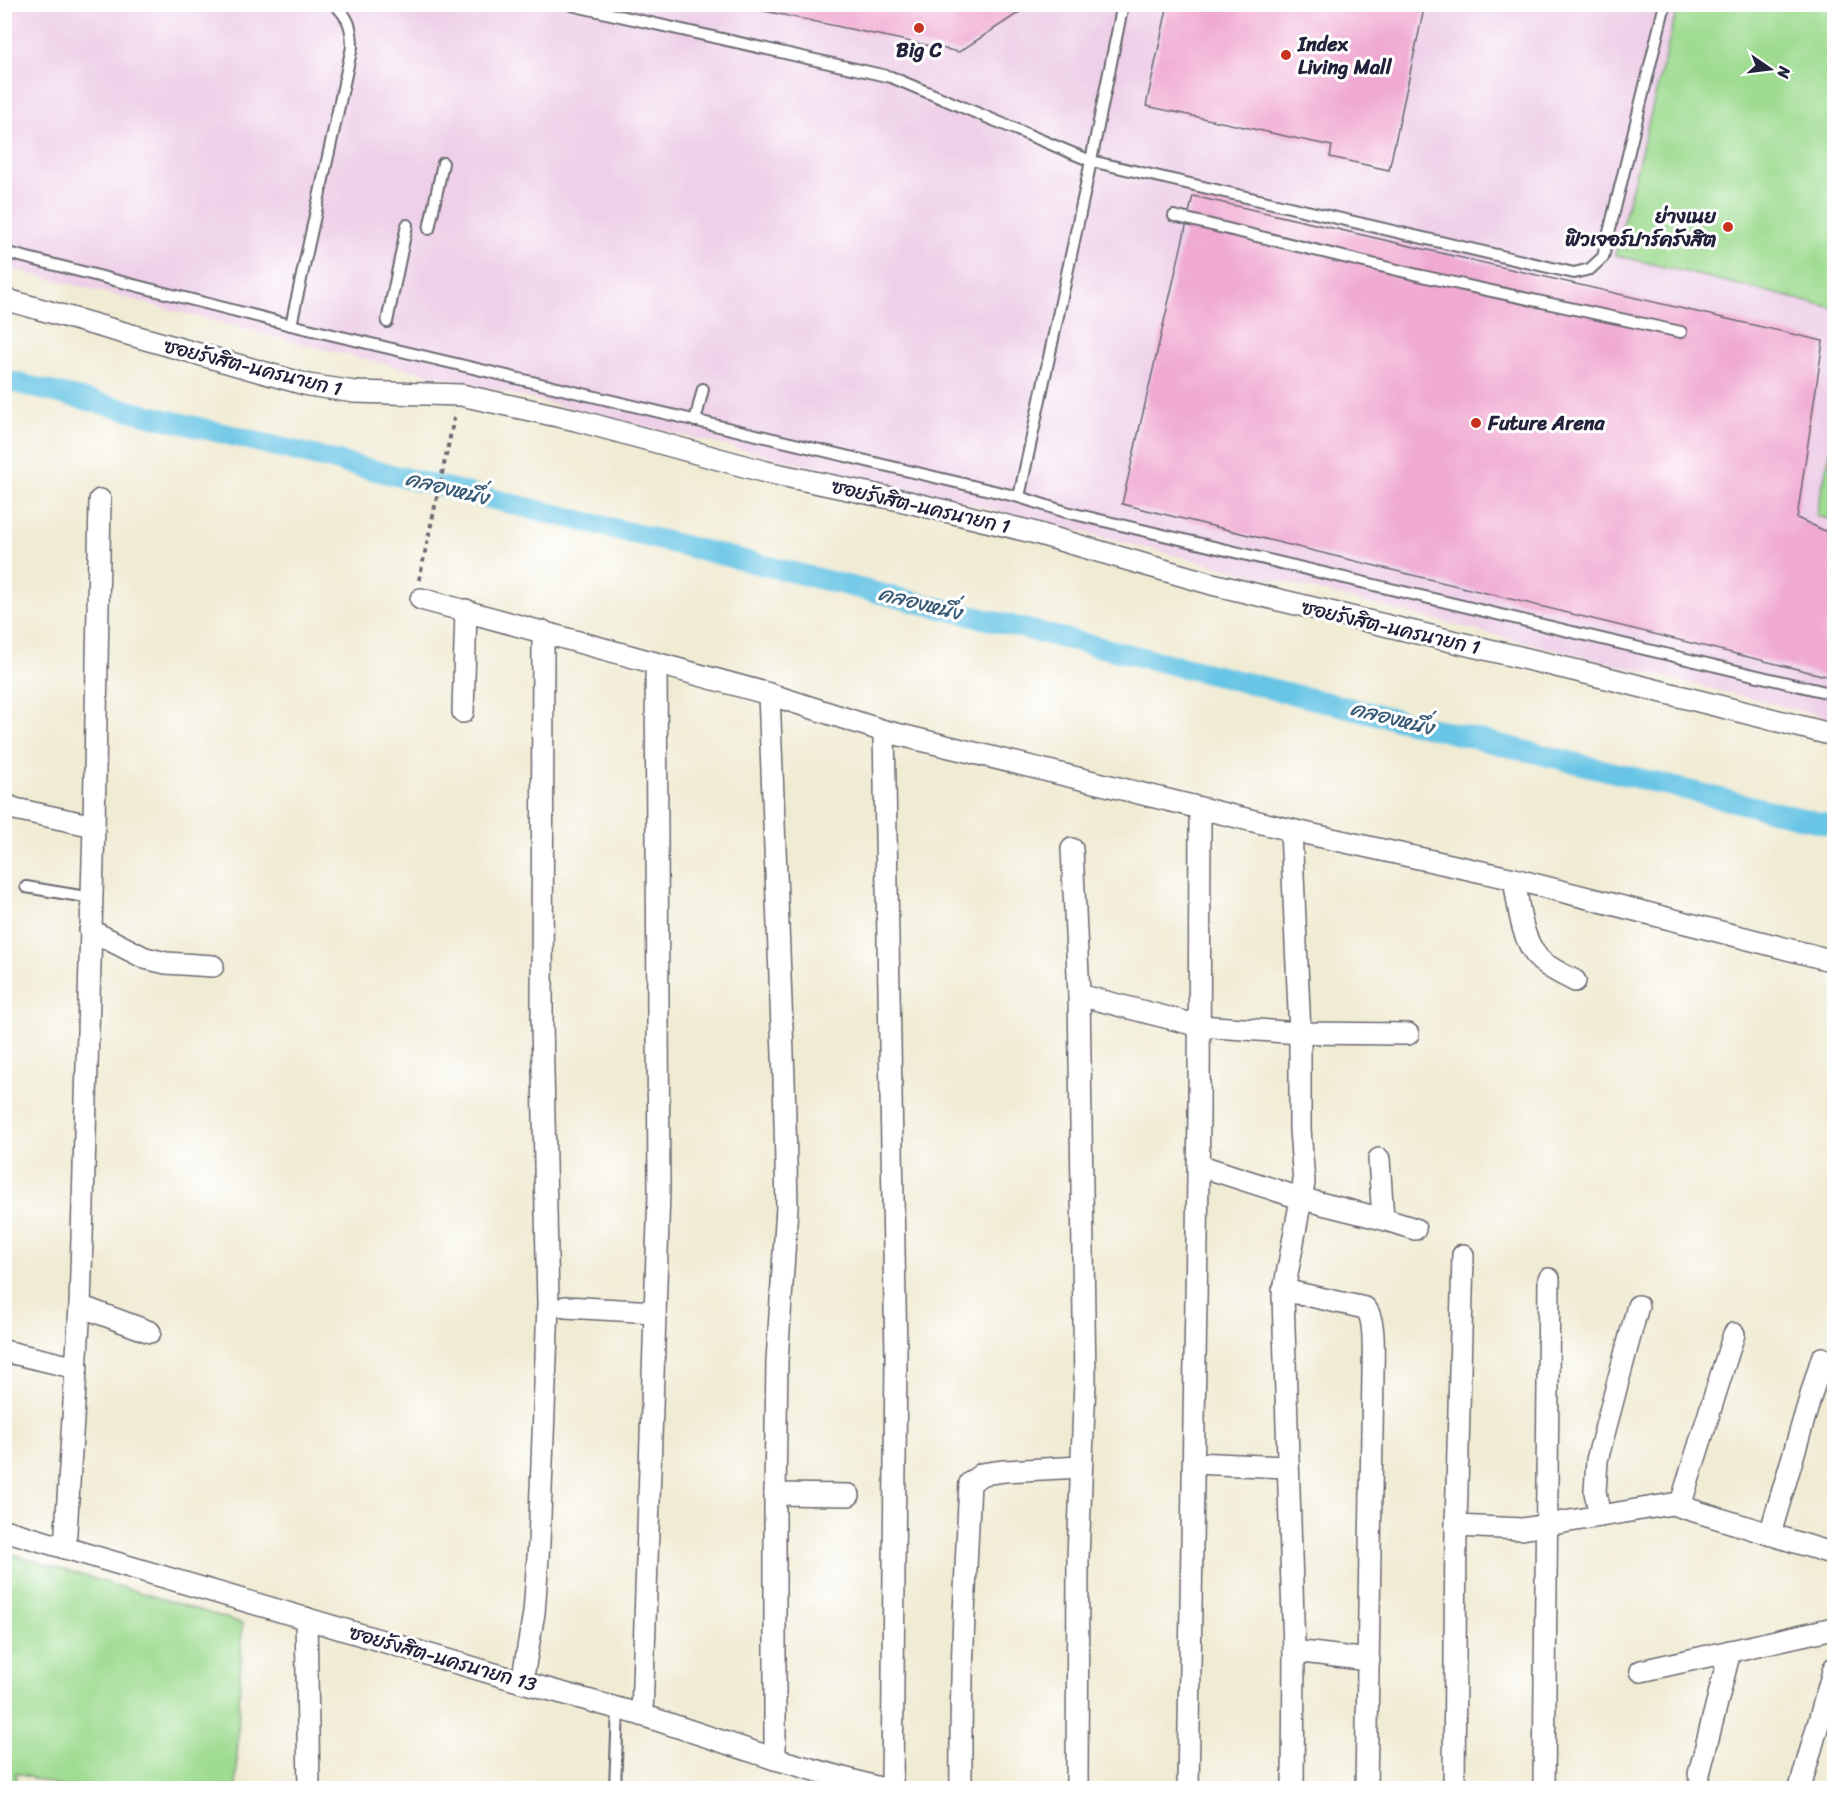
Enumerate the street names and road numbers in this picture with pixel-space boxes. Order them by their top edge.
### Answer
street label: ซอยรังสิต-นครนายก 1 [160,328,346,407]
street label: ซอยรังสิต-นครนายก 1 [828,469,1014,544]
street label: ซอยรังสิต-นครนายก 1 [1298,590,1484,665]
street label: ซอยรังสิต-นครนายก 13 [345,1615,541,1702]

